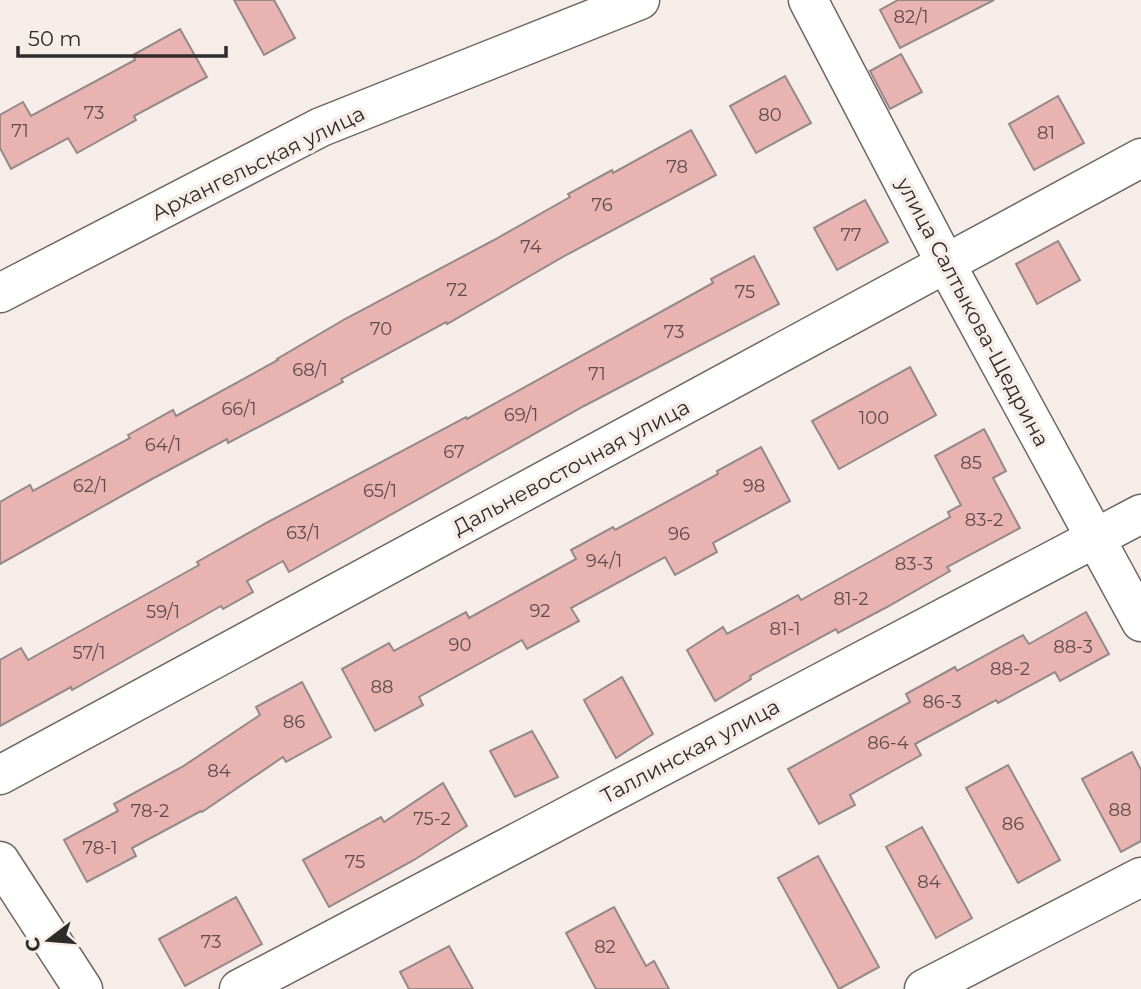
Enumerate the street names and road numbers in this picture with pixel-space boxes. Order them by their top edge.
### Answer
street label: Архангельская улица [147,100,369,226]
street label: улица Салтыкова-Щедрина [891,172,1055,451]
street label: Дальневосточная улица [448,394,694,540]
street label: Таллинская улица [596,693,784,809]

